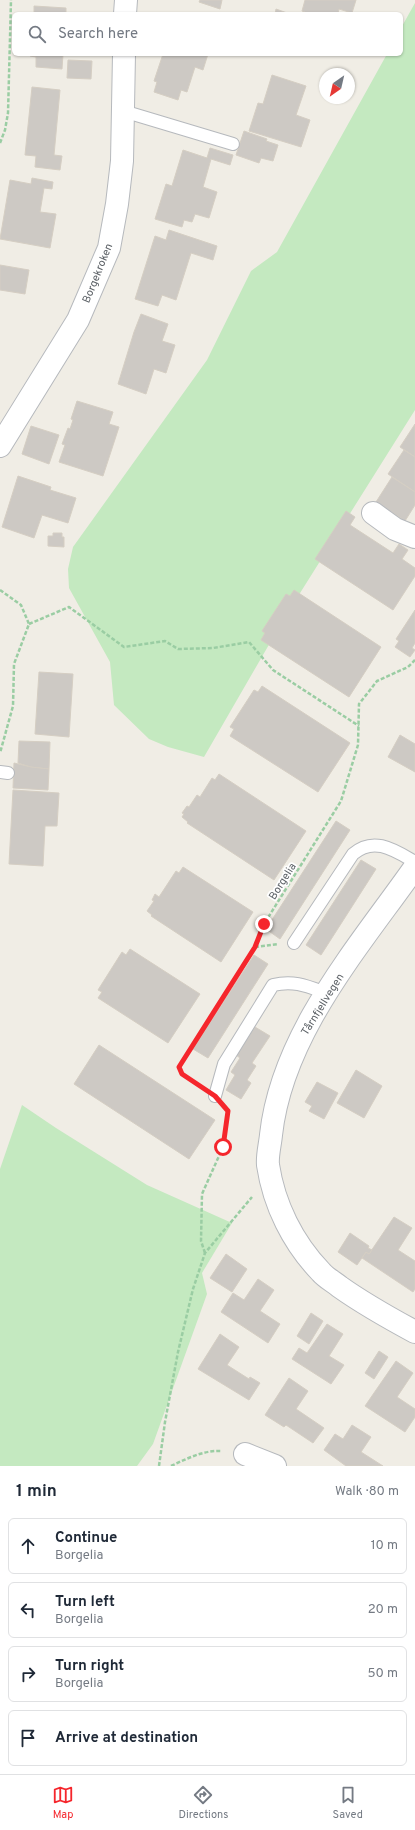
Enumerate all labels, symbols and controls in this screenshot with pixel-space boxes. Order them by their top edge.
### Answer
search box [12,12,403,56]
icon: search [26,23,48,45]
text: Search here [58,25,138,44]
north arrow [319,68,355,104]
street label: Borgekroken [80,241,116,305]
street label: Borgelia [266,860,300,903]
route end [255,915,273,933]
street label: Tårnfjellvegen [298,971,347,1038]
route start [214,1138,232,1156]
text: 1 min [16,1481,57,1503]
text: Walk · 80 m [335,1484,399,1500]
text: Continue [55,1529,117,1548]
icon: ahead [17,1535,39,1557]
text: 10 m [371,1538,398,1554]
text: Borgelia [55,1548,103,1564]
text: Turn left [55,1593,115,1612]
icon: left [17,1599,39,1621]
text: 20 m [368,1602,398,1618]
text: Borgelia [55,1612,103,1628]
text: Turn right [55,1657,124,1676]
icon: right [17,1663,39,1685]
text: 50 m [368,1666,398,1682]
text: Borgelia [55,1676,103,1692]
icon: arrive [17,1727,39,1749]
text: Arrive at destination [55,1729,198,1748]
tab: Map [52,1784,74,1822]
tab: Directions [178,1784,228,1822]
tab: Saved [333,1784,363,1822]

